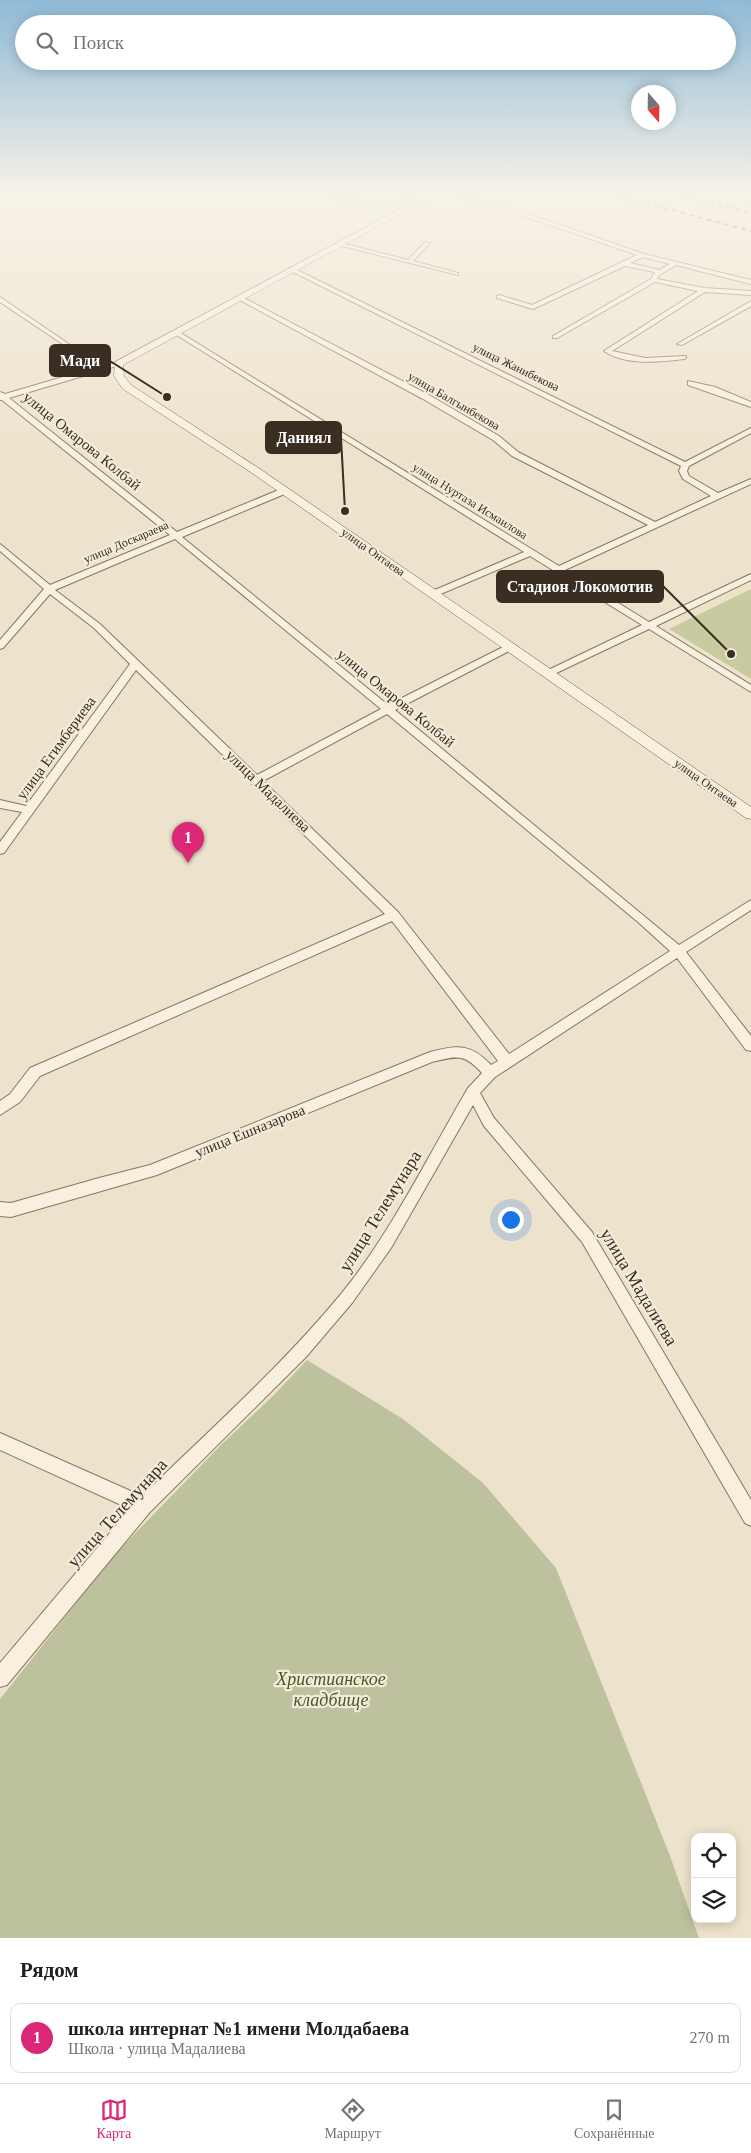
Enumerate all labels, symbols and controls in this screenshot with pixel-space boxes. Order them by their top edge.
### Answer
search box [15,15,736,70]
icon: search [33,29,61,57]
text: Поиск [73,32,124,53]
north arrow [631,85,676,130]
street label: улица Жанибекова [470,340,562,394]
callout: Мади [50,345,110,376]
text: Мади [60,352,100,369]
street label: улица Балгынбекова [406,369,503,433]
street label: улица Омарова Колбай [20,389,144,493]
callout: Даниял [266,422,341,453]
text: Даниял [276,429,332,447]
street label: улица Нуртаза Исмаилова [410,460,531,543]
street label: улица Доскараева [81,518,171,566]
street label: улица Онтаева [338,525,408,580]
callout: Стадион Локомотив [497,571,663,602]
text: Стадион Локомотив [507,578,654,595]
street label: улица Омарова Колбай [334,646,458,750]
street label: улица Егимбериева [13,693,99,803]
street label: улица Мадалиева [223,747,314,836]
street label: улица Онтаева [671,756,741,811]
pin: 1 [172,822,204,863]
street label: улица Ешназарова [193,1101,308,1160]
street label: улица Телемунара [335,1147,425,1275]
your location [498,1207,524,1233]
street label: улица Мадалиева [596,1225,682,1349]
street label: улица Телемунара [63,1455,171,1571]
park label: Христианское кладбище [275,1669,386,1710]
map controls [691,1833,736,1923]
button: locate [691,1833,736,1878]
button: layers [691,1878,736,1923]
text: Рядом [20,1958,79,1982]
text: школа интернат №1 имени Молдабаева [68,2018,409,2039]
text: 1 [33,2029,41,2046]
text: 270 m [690,2029,730,2046]
text: Школа · улица Мадалиева [68,2040,246,2057]
tab: Карта [97,2096,131,2142]
tab: Маршрут [324,2096,381,2142]
tab: Сохранённые [574,2096,654,2142]

